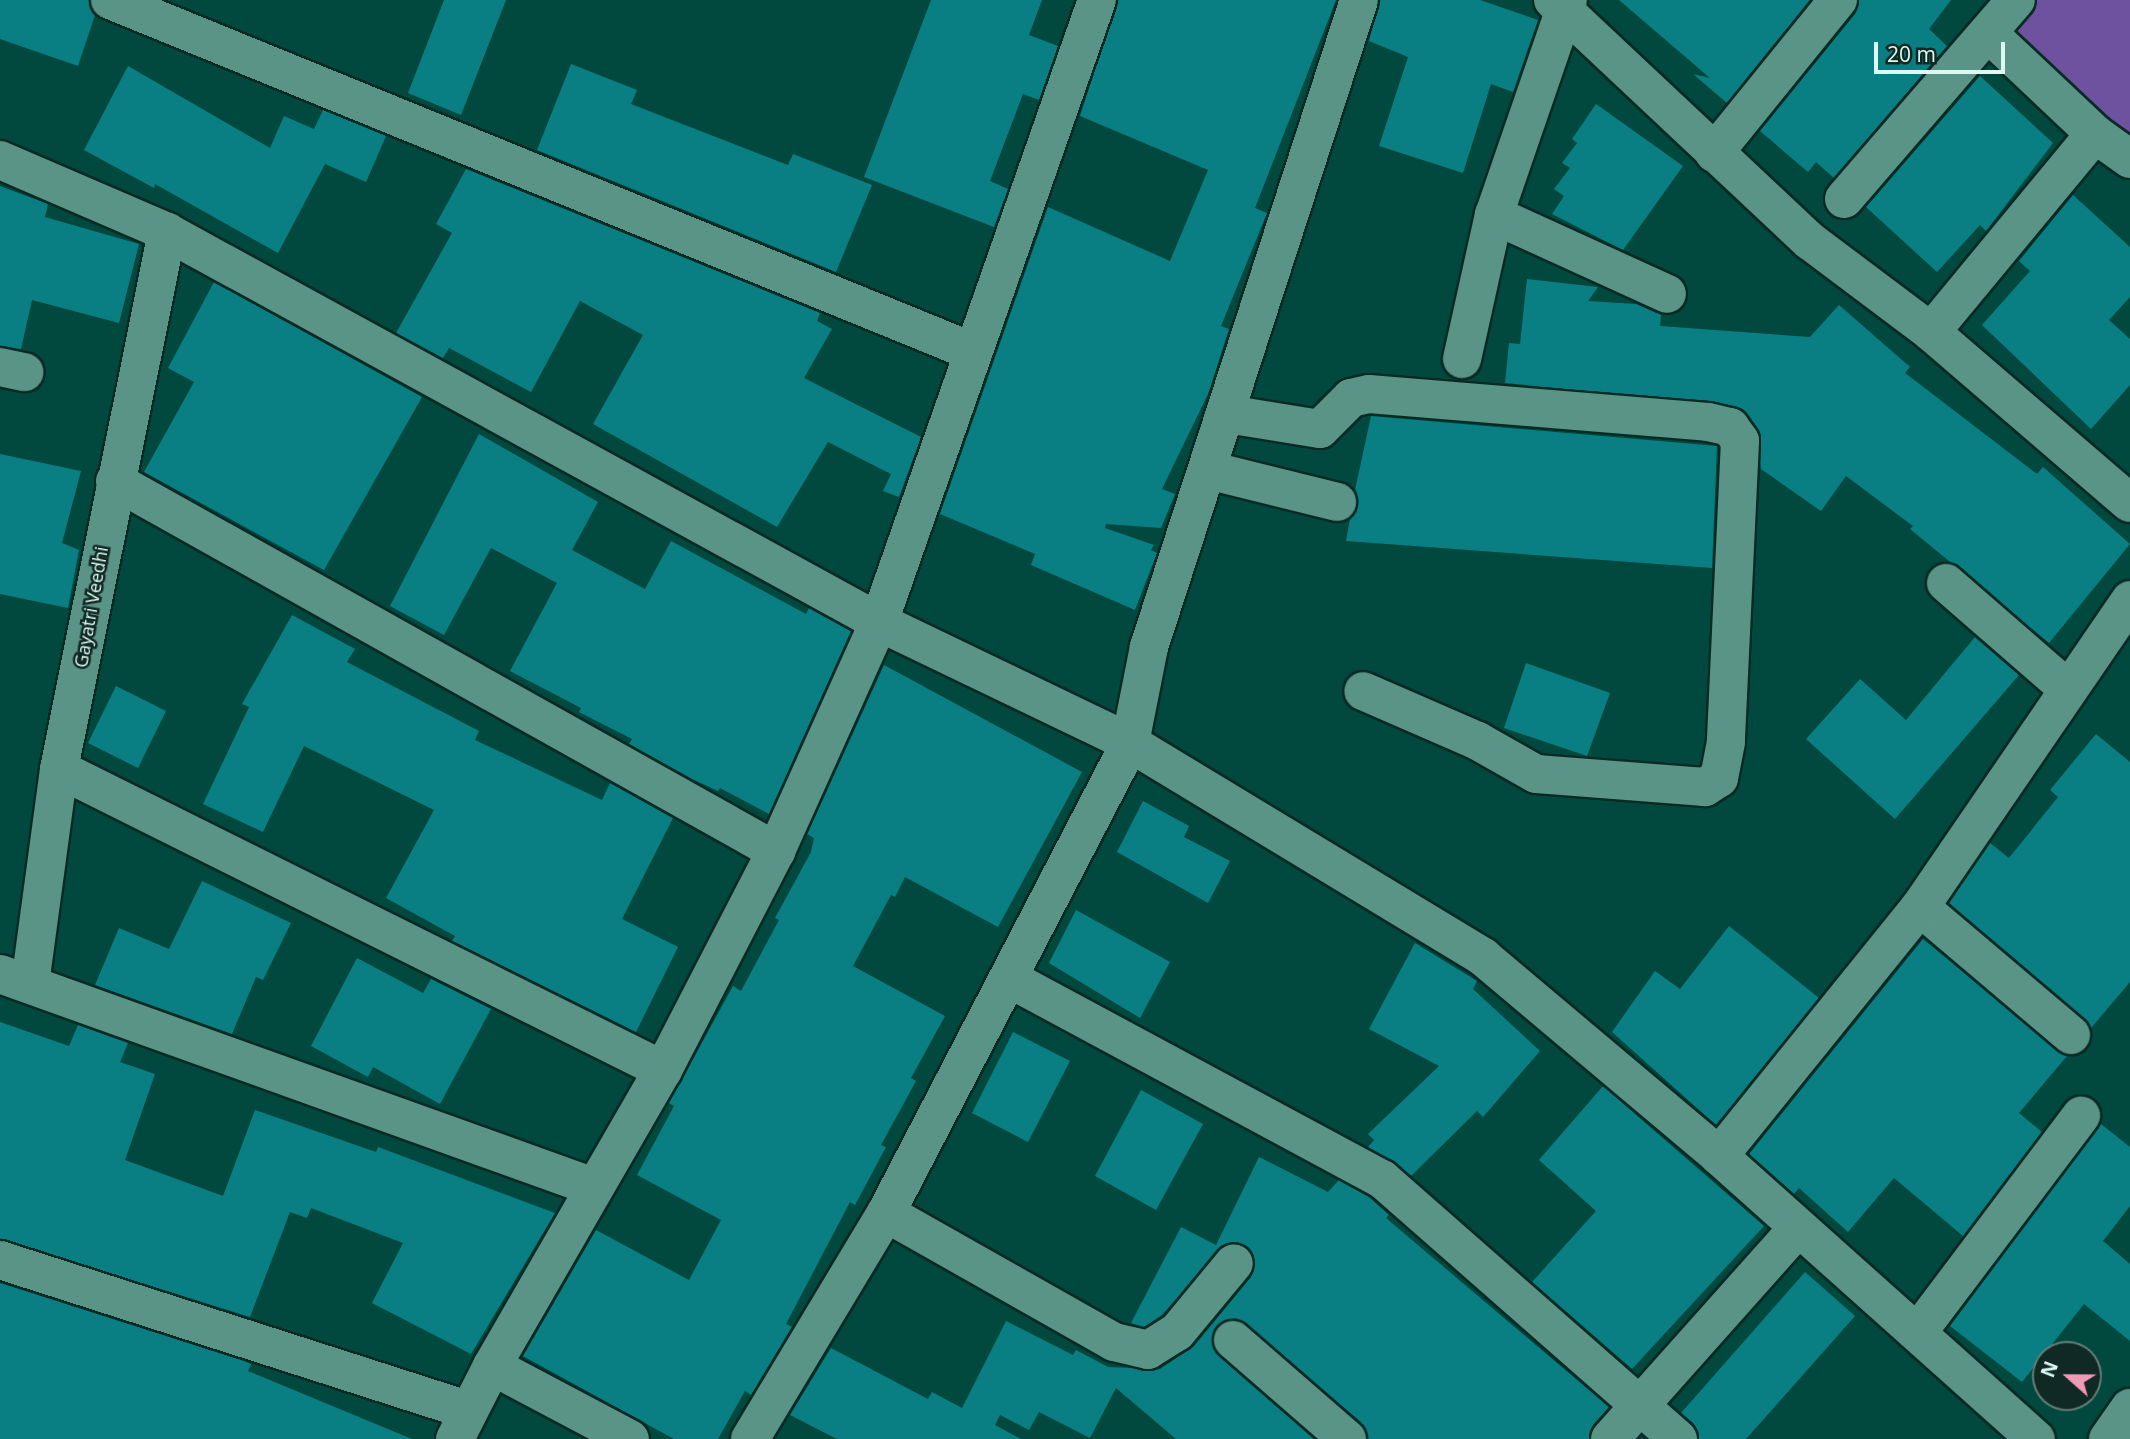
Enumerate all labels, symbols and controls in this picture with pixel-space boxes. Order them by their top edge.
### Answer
scale bar [1878,28,2009,72]
text: 20 m [1887,40,1936,68]
street label: Gayatri Veedhi [70,545,112,669]
north arrow [2032,1341,2102,1411]
text: N [2034,1357,2064,1381]

